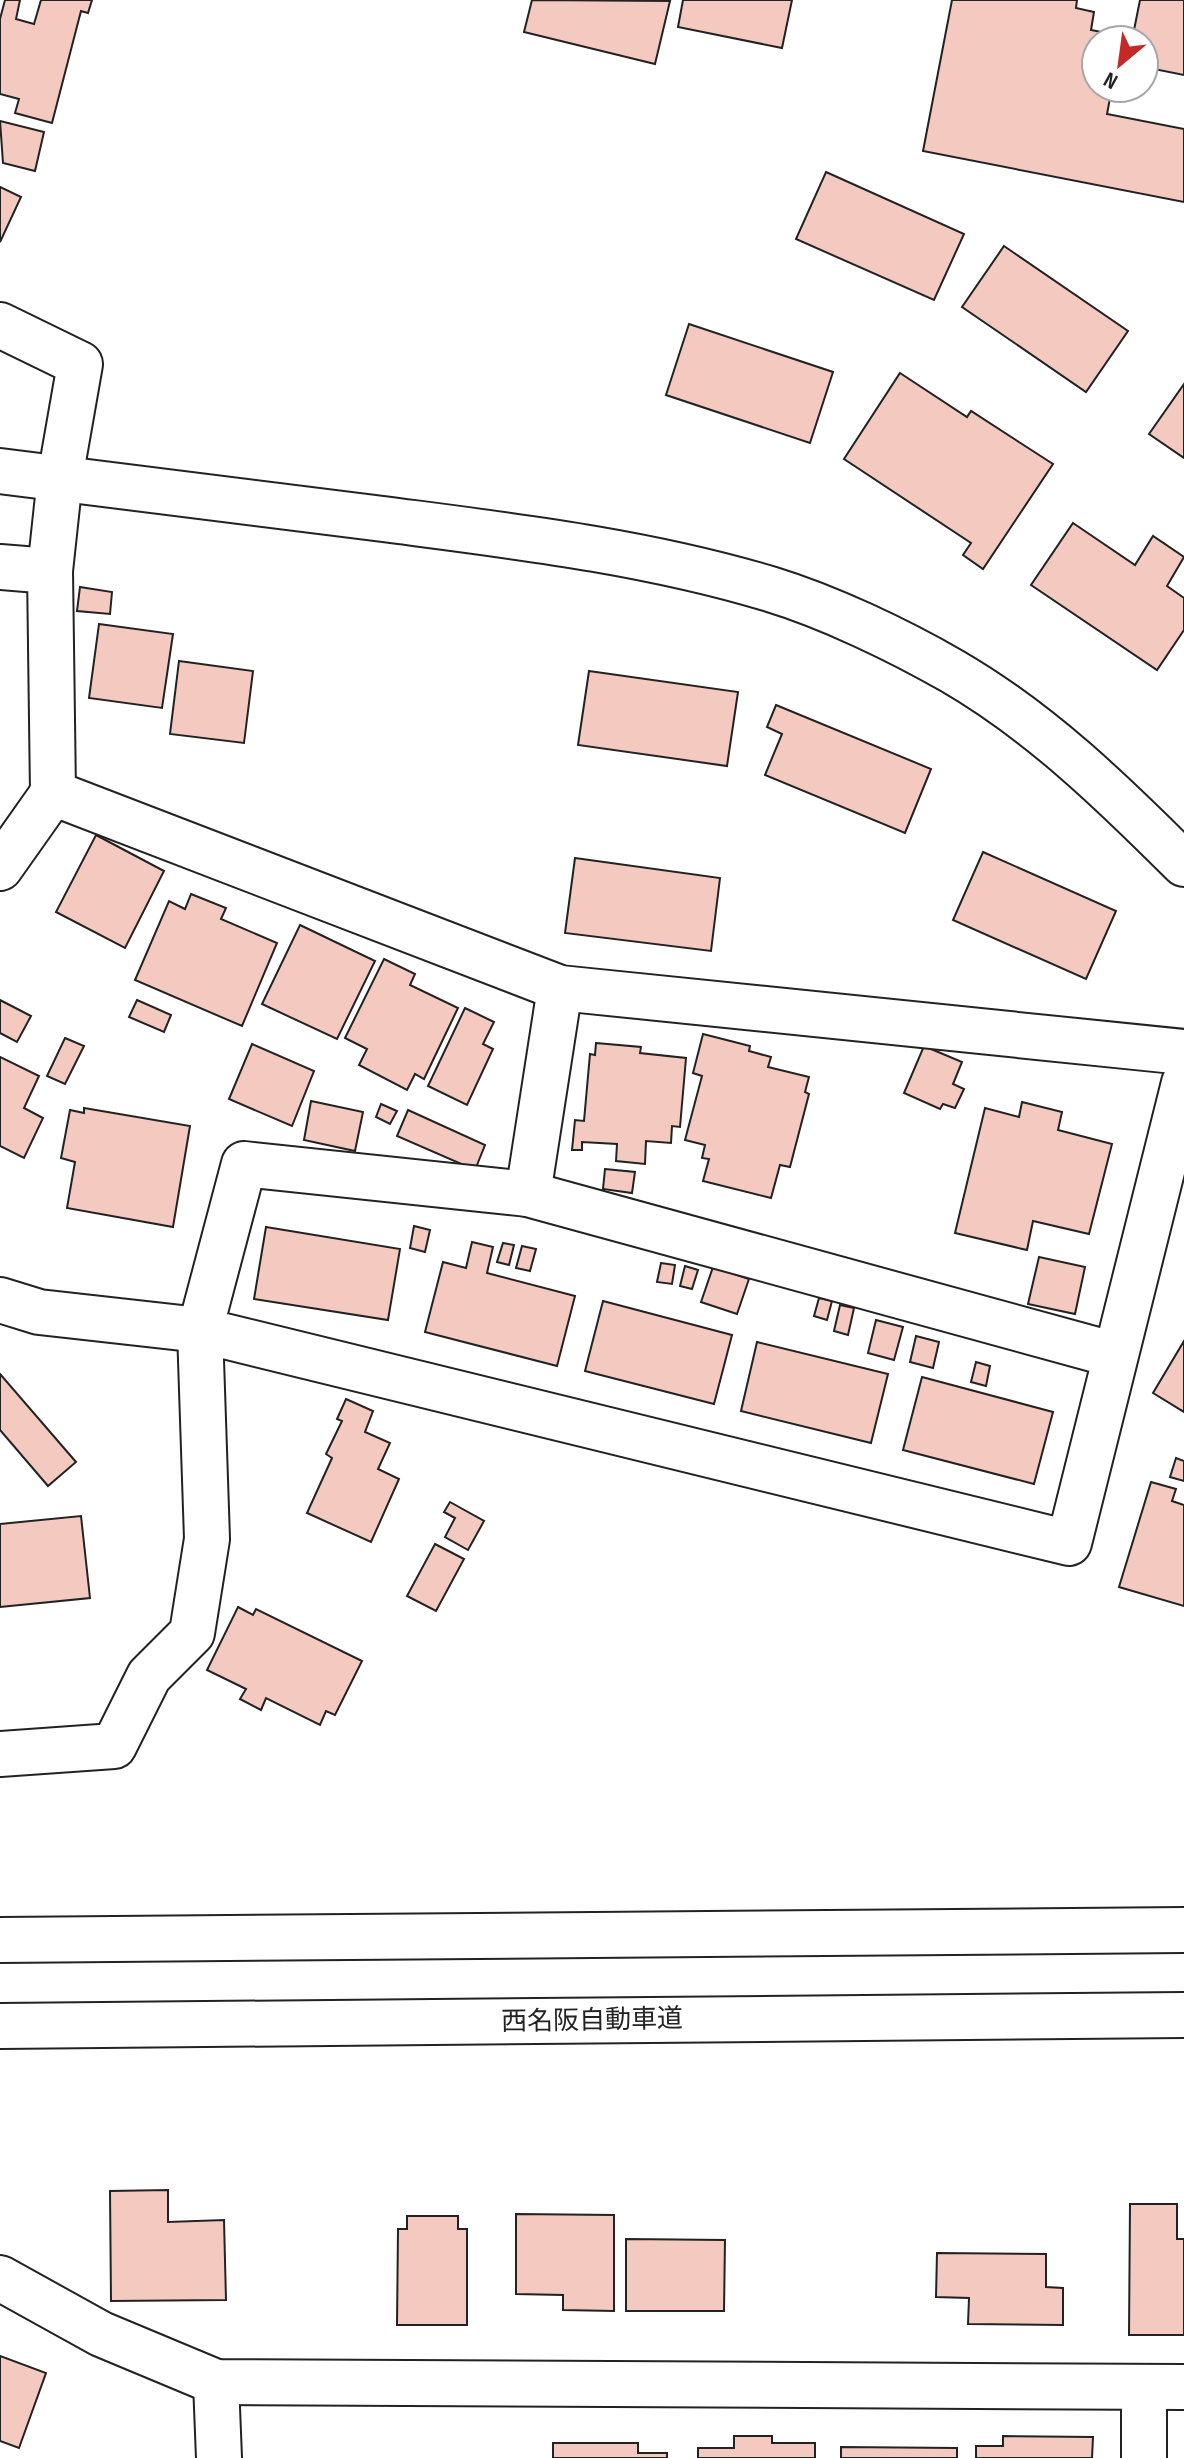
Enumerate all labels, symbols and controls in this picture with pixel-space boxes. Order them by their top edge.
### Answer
north arrow [1080,24,1160,104]
text: N [1099,66,1123,95]
street label: 西名阪自動車道 [501,2004,683,2038]

